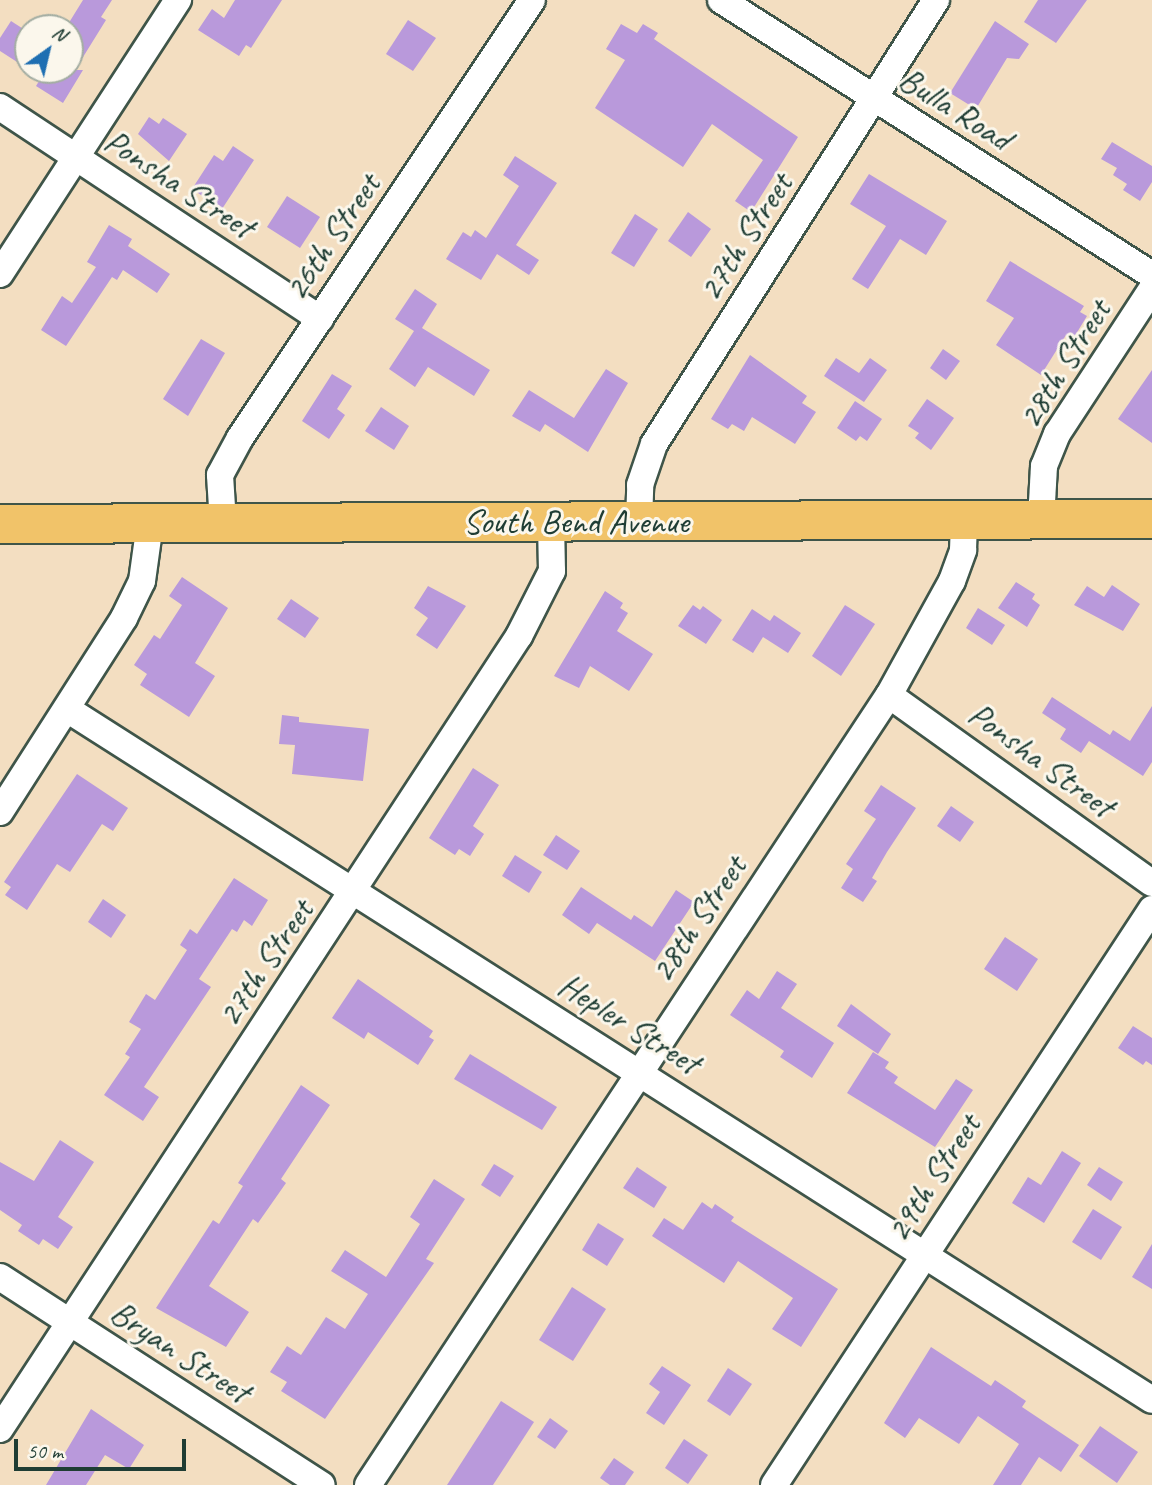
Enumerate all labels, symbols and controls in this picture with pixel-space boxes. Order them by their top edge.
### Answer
north arrow [14,14,84,84]
text: N [48,20,71,46]
street label: Bulla Road [891,58,1019,160]
street label: Ponsha Street [96,120,262,248]
street label: 27th Street [688,165,802,309]
street label: 26th Street [274,166,390,308]
street label: 28th Street [1008,292,1120,436]
street label: South Bend Avenue [463,501,689,543]
street label: Ponsha Street [960,693,1122,827]
street label: 28th Street [640,848,756,990]
street label: 27th Street [207,892,323,1034]
street label: Hepler Street [550,964,708,1084]
street label: 29th Street [876,1106,990,1250]
street label: Bryan Street [102,1291,258,1413]
scale bar [18,1426,189,1470]
text: 50 m [27,1438,63,1464]

